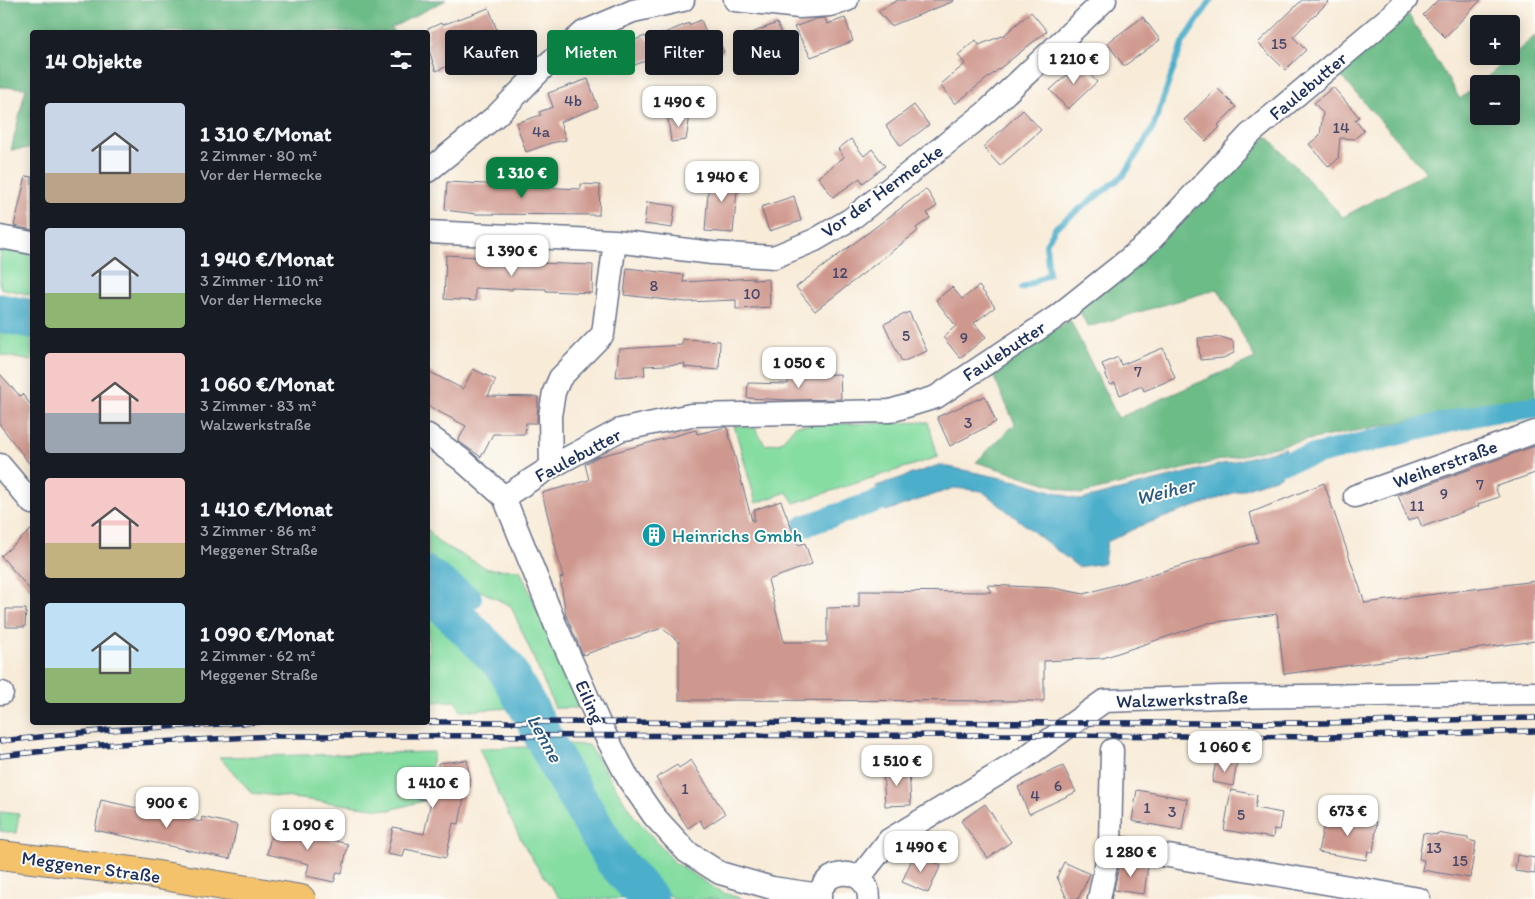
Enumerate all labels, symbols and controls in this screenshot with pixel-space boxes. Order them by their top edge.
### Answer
map controls [1470,15,1520,125]
button: + [1470,15,1520,65]
chip: Kaufen [445,30,537,75]
chip: Mieten [547,30,635,75]
chip: Filter [645,30,723,75]
chip: Neu [733,30,799,75]
house number: 15 [1271,34,1287,53]
pin: 1 210 € [1028,42,1120,85]
icon: filters [387,46,415,74]
street label: Faulebutter [1264,47,1352,125]
text: 14 Objekte [45,48,142,73]
text: 1 210 € [1049,49,1099,68]
button: − [1470,75,1520,125]
pin: 1 490 € [633,86,725,128]
house number: 4b [564,91,582,110]
text: 1 490 € [653,92,705,111]
house number: 14 [1332,118,1350,137]
text: 1 310 €/Monat [200,121,331,146]
house number: 4a [532,122,551,141]
icon: home [85,123,145,183]
street label: Vor der Hermecke [817,139,947,243]
text: 2 Zimmer · 80 m² [200,146,317,165]
pin: 1 310 € [476,156,568,199]
pin: 1 940 € [676,160,768,203]
text: 1 310 € [497,163,547,182]
text: Vor der Hermecke [200,165,322,184]
text: 1 940 € [696,167,748,186]
pin: 1 390 € [466,234,558,277]
text: 1 390 € [487,241,537,260]
text: 1 940 €/Monat [200,246,334,271]
icon: home [85,248,145,308]
house number: 12 [832,263,849,282]
text: 3 Zimmer · 110 m² [200,271,324,290]
house number: 8 [650,276,659,295]
house number: 10 [743,284,761,303]
text: Vor der Hermecke [200,290,322,309]
street label: Faulebutter [958,315,1050,386]
house number: 5 [902,326,910,345]
house number: 9 [960,328,968,347]
pin: 1 050 € [753,346,845,389]
text: 1 050 € [773,353,825,372]
house number: 7 [1134,362,1142,381]
text: 1 060 €/Monat [200,371,334,396]
icon: home [85,373,145,433]
text: 3 Zimmer · 83 m² [200,396,316,415]
house number: 3 [964,413,973,432]
text: Walzwerkstraße [200,415,311,434]
street label: Faulebutter [531,422,625,487]
street label: Weiherstraße [1390,434,1500,494]
water label: Weiher [1133,472,1199,510]
house number: 7 [1476,475,1484,494]
house number: 9 [1440,484,1448,503]
text: 1 410 €/Monat [200,496,333,521]
house number: 11 [1410,496,1425,515]
icon: home [85,498,145,558]
text: 3 Zimmer · 86 m² [200,521,316,540]
building icon: Heinrichs Gmbh [641,522,667,548]
place label: Heinrichs Gmbh [672,524,803,547]
text: Meggener Straße [200,540,318,559]
text: 1 090 €/Monat [200,621,334,646]
icon: home [85,623,145,683]
text: 2 Zimmer · 62 m² [200,646,315,665]
text: Meggener Straße [200,665,318,684]
street label: Eiling [570,677,610,728]
street label: Walzwerkstraße [1116,685,1248,713]
water label: Lenne [522,710,569,767]
pin: 1 060 € [1179,730,1271,773]
text: 1 060 € [1199,737,1251,756]
pin: 1 510 € [851,744,943,787]
text: 1 510 € [872,751,922,770]
pin: 1 410 € [387,766,479,809]
text: 1 410 € [408,773,458,792]
house number: 6 [1054,776,1062,795]
house number: 1 [681,779,689,798]
pin: 900 € [132,786,202,829]
house number: 4 [1030,786,1040,805]
text: 900 € [147,793,187,812]
pin: 673 € [1313,794,1383,837]
house number: 1 [1143,798,1151,817]
text: 673 € [1329,801,1367,820]
house number: 3 [1168,802,1177,821]
house number: 5 [1237,805,1245,824]
pin: 1 090 € [262,808,354,851]
text: 1 090 € [282,815,334,834]
pin: 1 490 € [875,830,967,873]
pin: 1 280 € [1085,836,1177,878]
text: 1 490 € [895,837,947,856]
house number: 13 [1426,838,1442,857]
text: 1 280 € [1106,842,1156,861]
street label: Meggener Straße [20,846,162,888]
house number: 15 [1452,851,1468,870]

